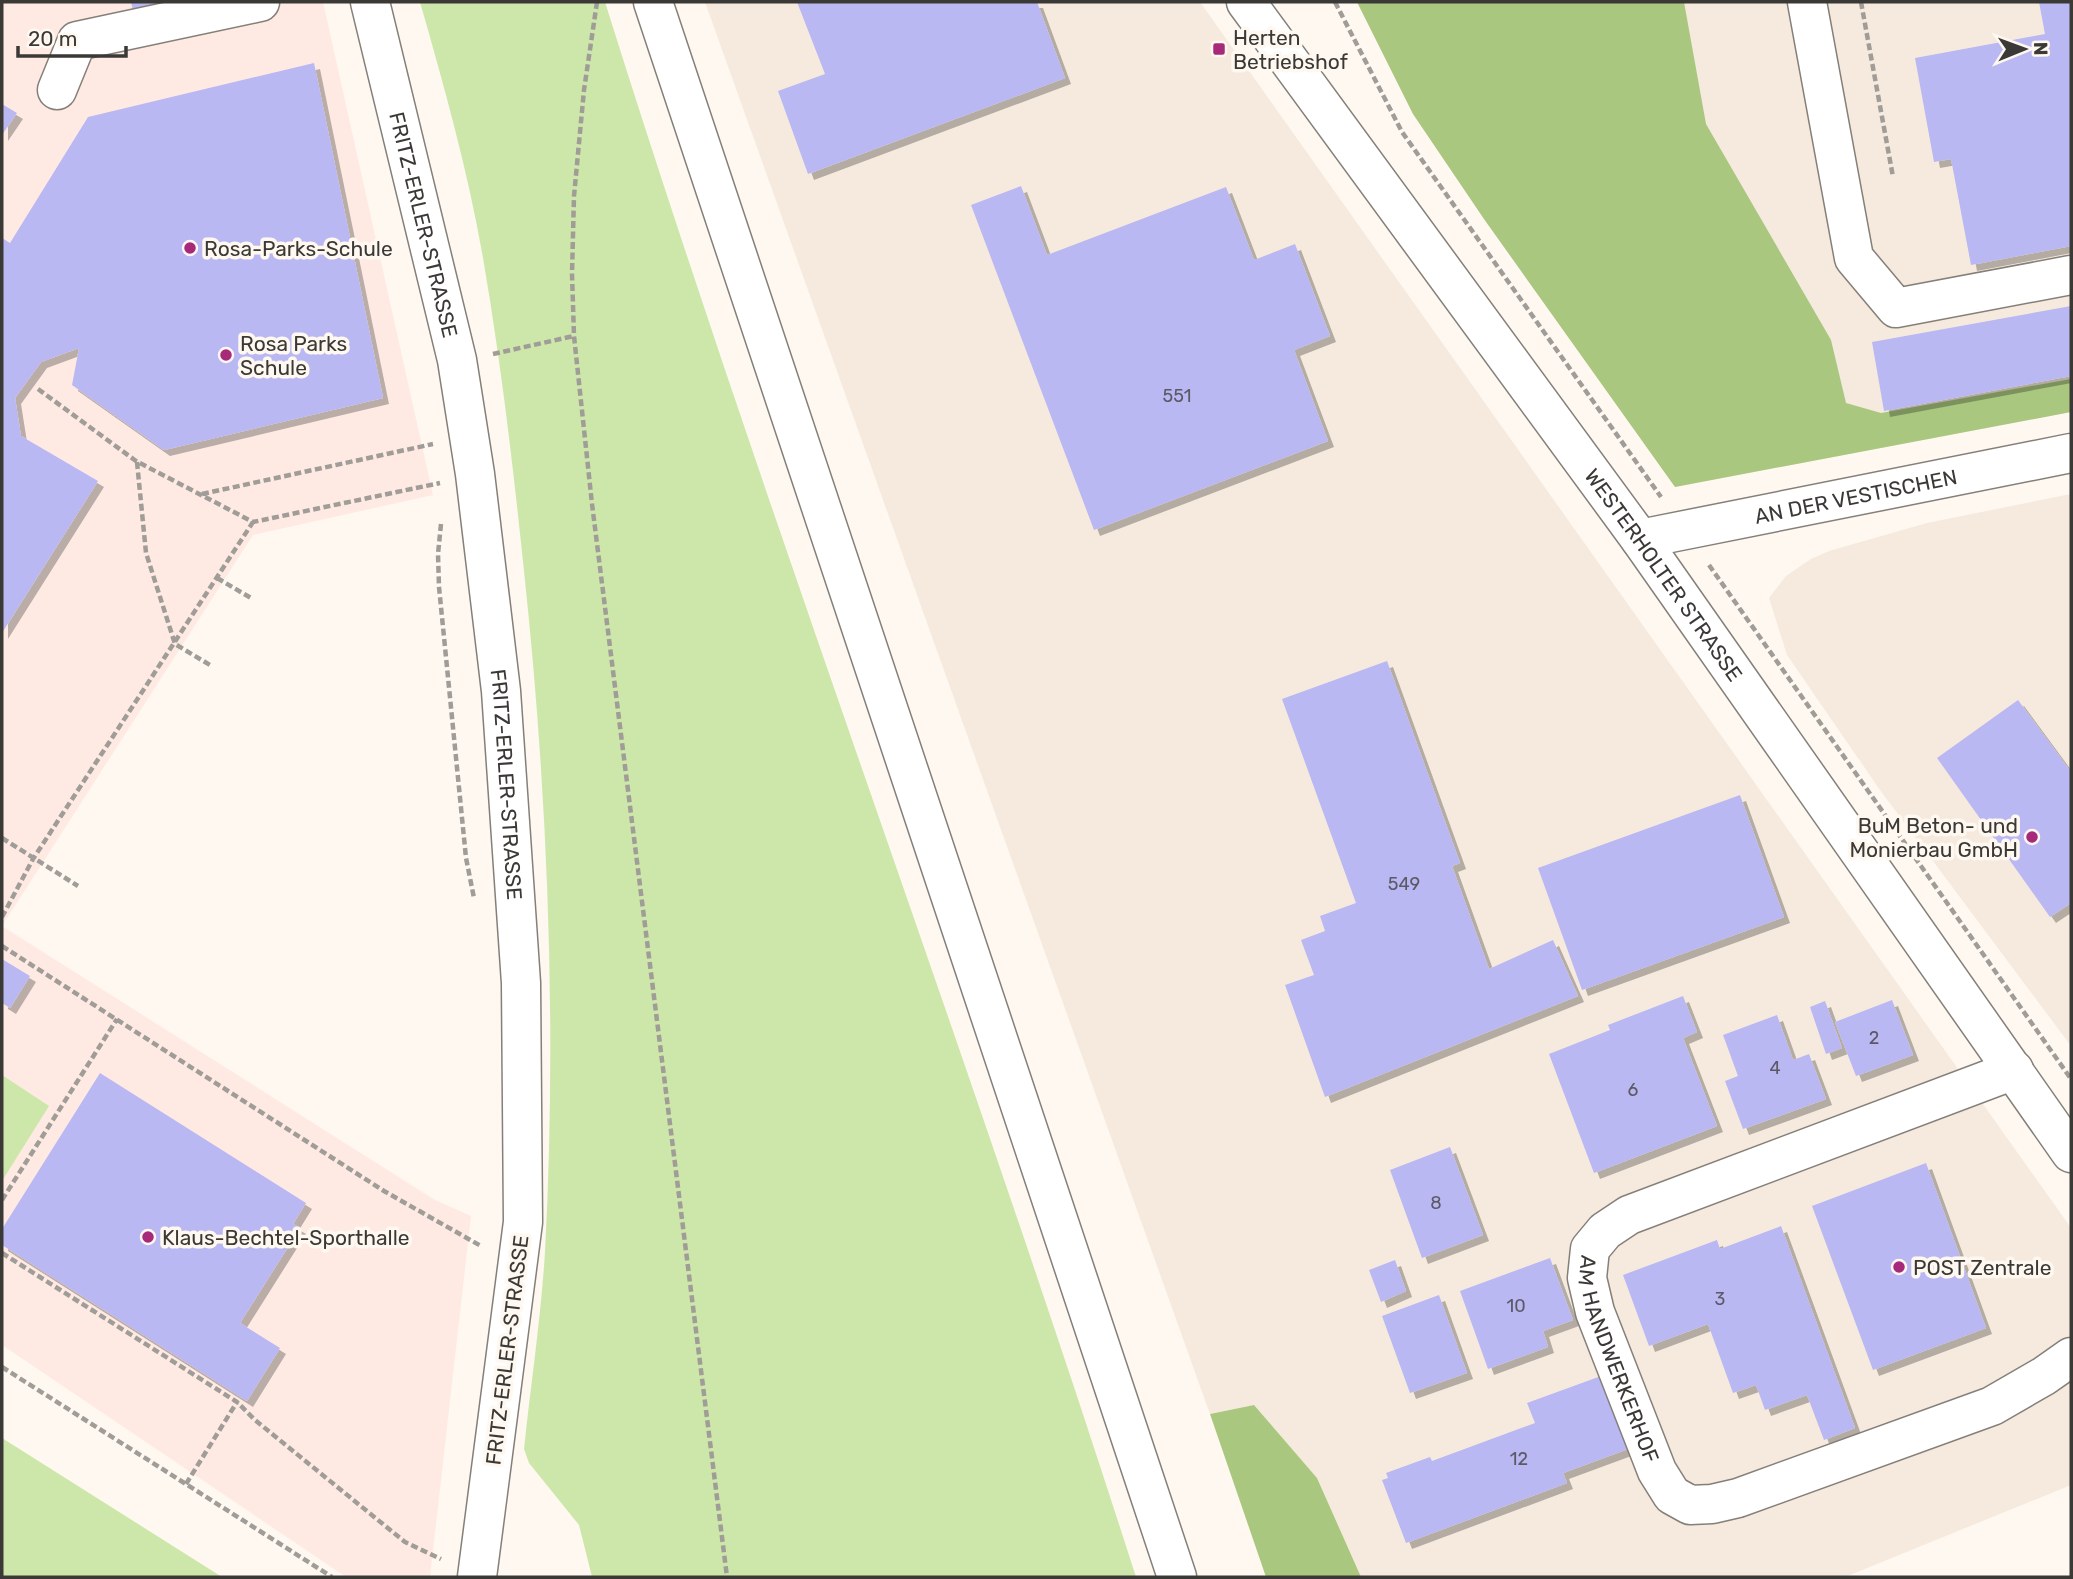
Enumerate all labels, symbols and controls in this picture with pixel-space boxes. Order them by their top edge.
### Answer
scale bar [18,14,126,58]
north arrow [1989,14,2059,84]
place label: Herten Betriebshof [1233,25,1348,74]
text: 20 m [28,26,77,51]
marker: Herten Betriebshof [1211,41,1227,57]
text: N [2029,42,2052,56]
street label: FRITZ-ERLER-STRASSE [385,109,464,340]
place label: Rosa-Parks-Schule [204,236,393,261]
marker: Rosa-Parks-Schule [182,240,198,256]
place label: Rosa Parks Schule [240,331,347,380]
marker: Rosa Parks Schule [218,347,234,363]
house number: 551 [1163,385,1191,407]
street label: WESTERHOLTER STRASSE [1580,463,1748,686]
street label: AN DER VESTISCHEN [1752,464,1959,528]
street label: FRITZ-ERLER-STRASSE [486,668,528,901]
place label: BuM Beton- und Monierbau GmbH [1849,813,2018,862]
marker: BuM Beton- und Monierbau GmbH [2024,829,2040,845]
house number: 549 [1388,873,1420,895]
house number: 2 [1869,1027,1879,1049]
house number: 4 [1769,1057,1781,1079]
house number: 6 [1628,1079,1639,1101]
house number: 8 [1430,1192,1442,1214]
place label: Klaus-Bechtel-Sporthalle [162,1225,410,1250]
marker: Klaus-Bechtel-Sporthalle [140,1229,156,1245]
street label: FRITZ-ERLER-STRASSE [481,1234,533,1466]
street label: AM HANDWERKERHOF [1574,1254,1665,1466]
place label: POST Zentrale [1913,1255,2051,1280]
marker: POST Zentrale [1891,1259,1907,1275]
house number: 3 [1715,1288,1725,1310]
house number: 10 [1506,1295,1526,1317]
house number: 12 [1510,1448,1528,1470]

